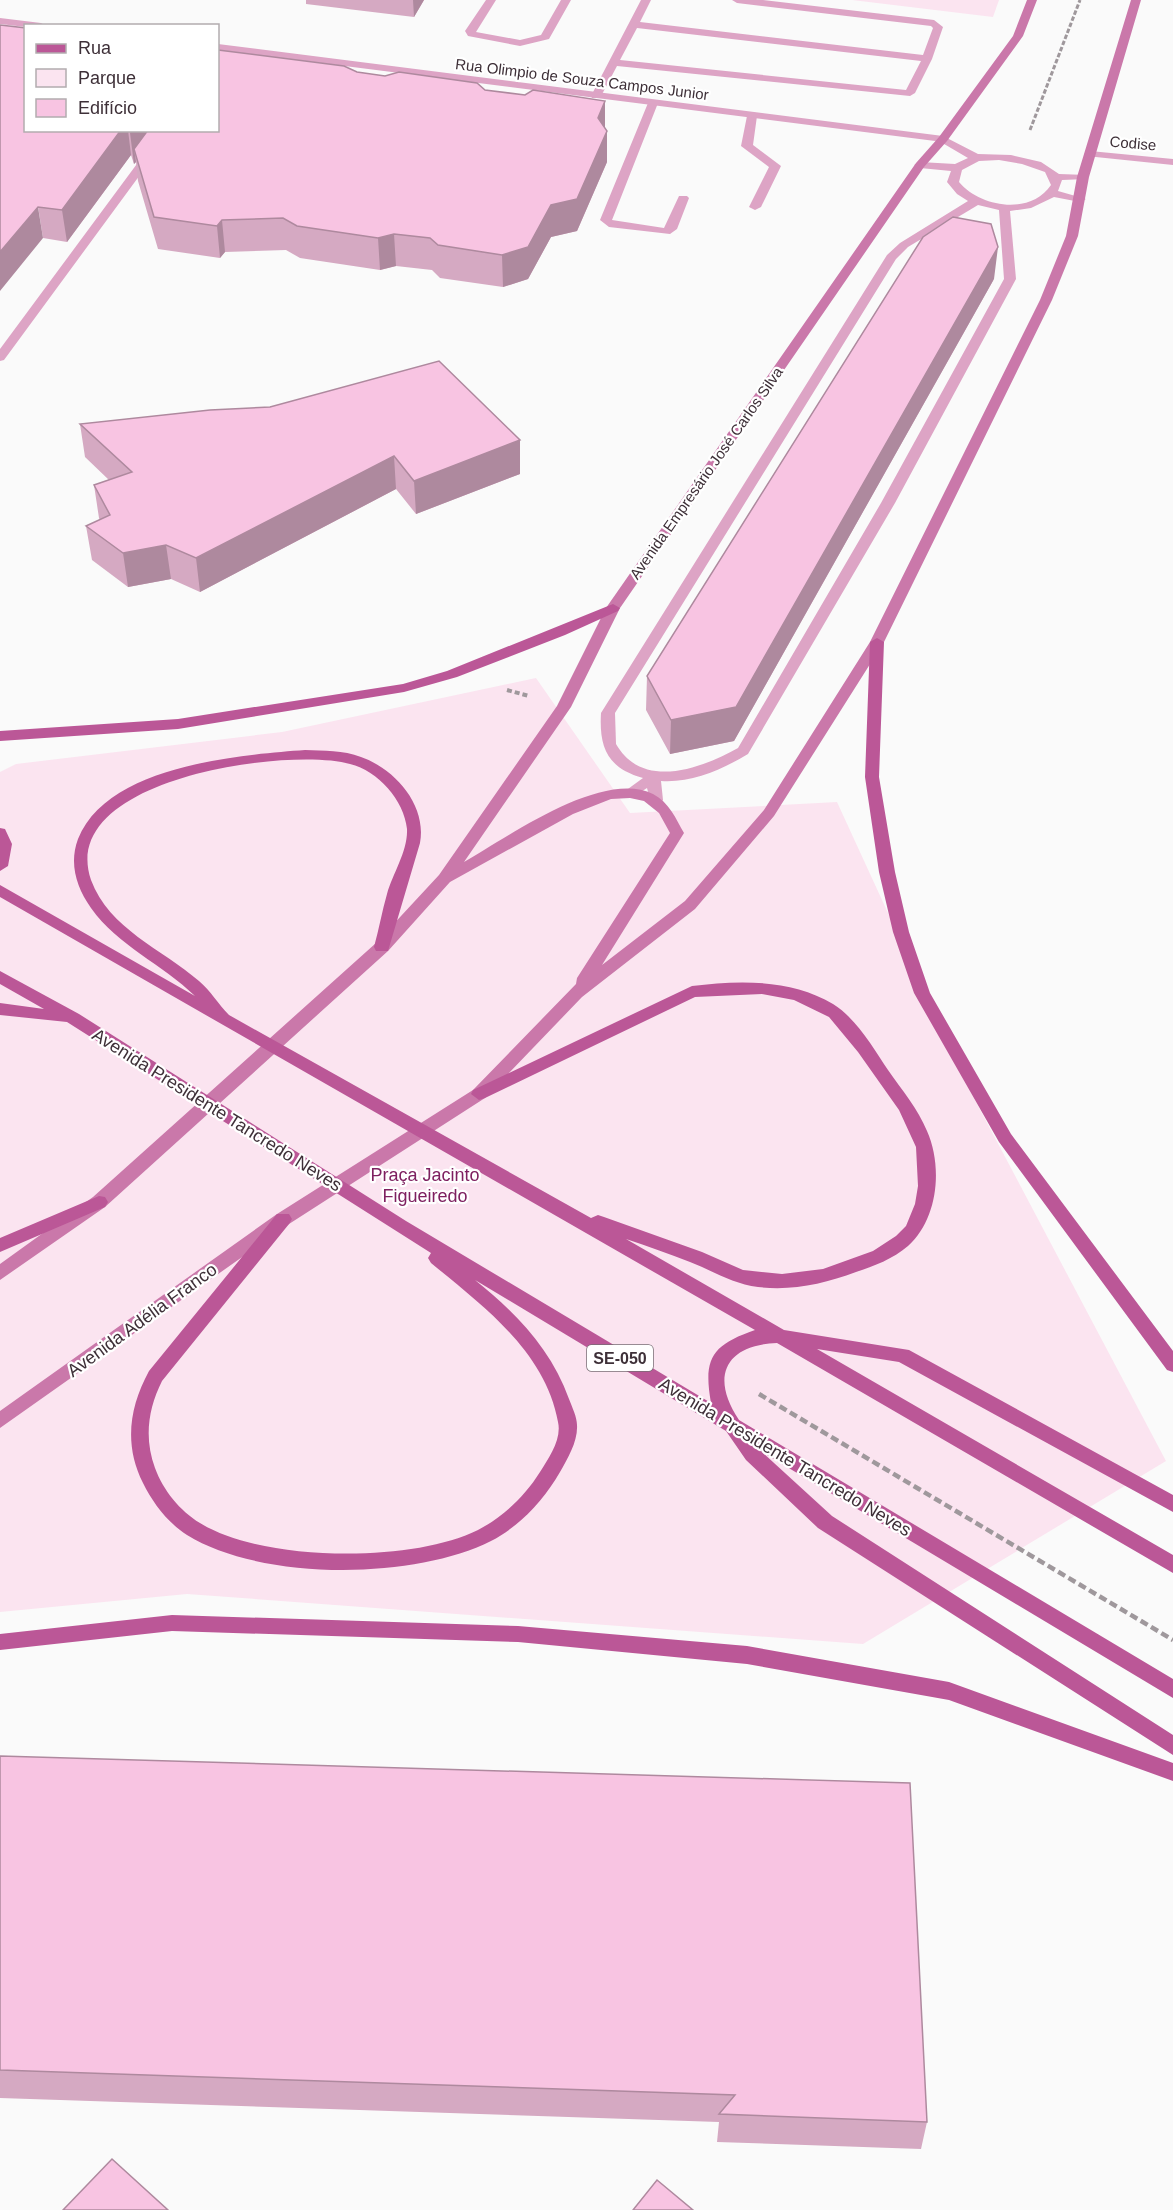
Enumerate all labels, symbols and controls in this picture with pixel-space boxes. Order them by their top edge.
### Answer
legend [24,24,219,132]
text: Rua [78,38,112,58]
street label: Rua Olimpio de Souza Campos Junior [454,55,710,103]
text: Parque [78,68,136,88]
text: Edifício [78,98,137,118]
street label: Codise [1109,132,1157,154]
street label: Avenida Empresário José Carlos Silva [626,363,786,582]
street label: Avenida Presidente Tancredo Neves [89,1025,345,1195]
park label: Praça Jacinto Figueiredo [370,1165,480,1206]
street label: Avenida Adélia Franco [63,1259,221,1381]
road number: SE-050 [587,1345,653,1371]
street label: Avenida Presidente Tancredo Neves [655,1374,915,1540]

